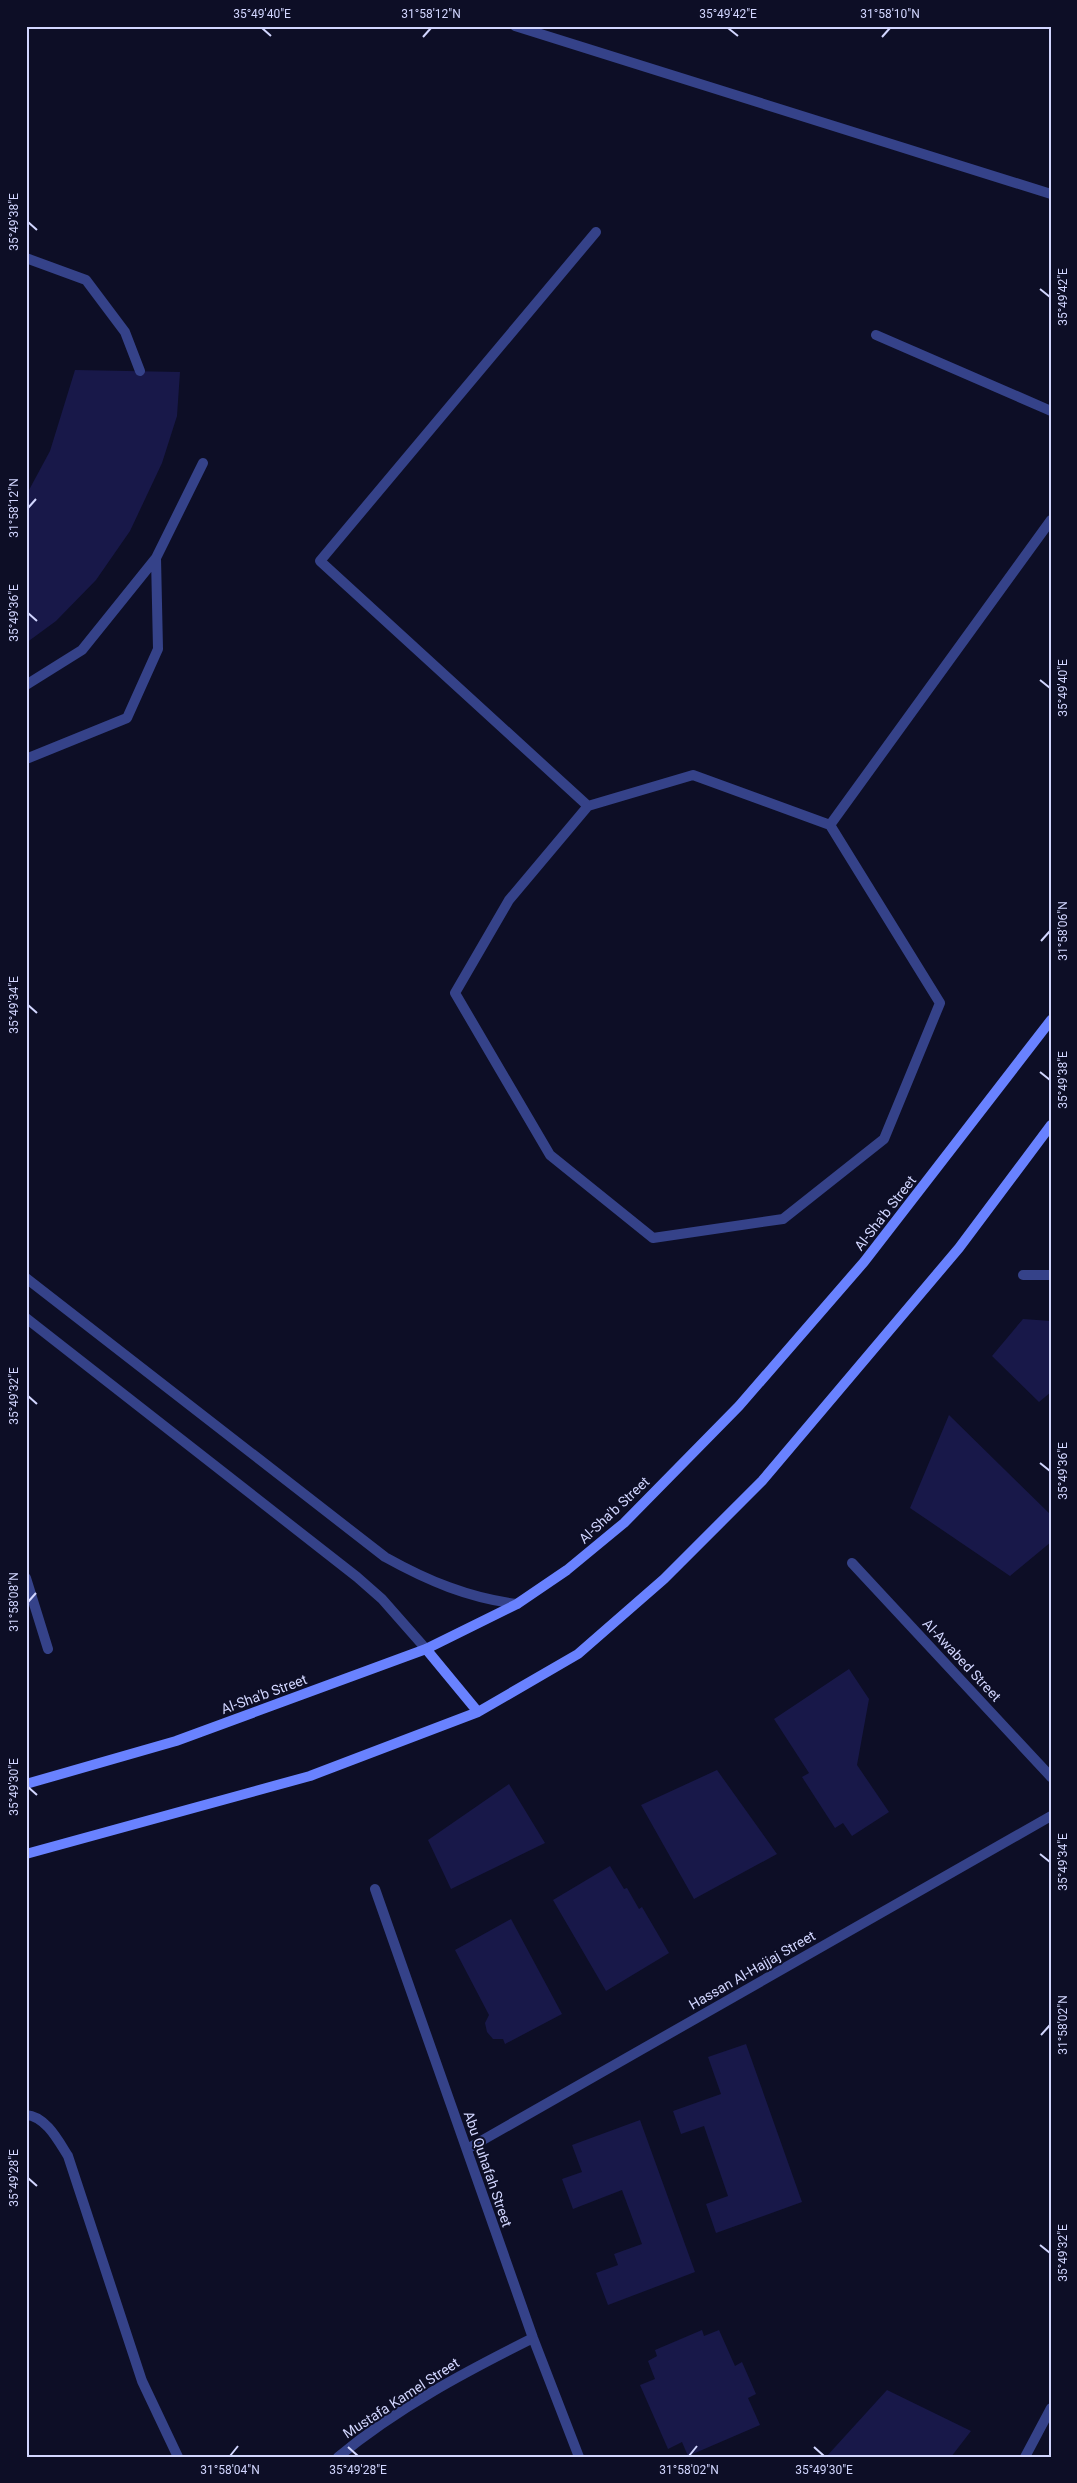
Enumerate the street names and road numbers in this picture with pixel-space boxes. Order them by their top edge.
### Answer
street label: Al-Sha'b Street [851,1172,919,1254]
street label: Al-Sha'b Street [576,1473,653,1547]
street label: Al-Awabed Street [920,1615,1005,1705]
street label: Al-Sha'b Street [219,1671,310,1717]
street label: Hassan Al-Hajjaj Street [686,1927,818,2013]
street label: Abu Quhafah Street [461,2109,515,2229]
street label: Mustafa Kamel Street [340,2354,462,2442]

